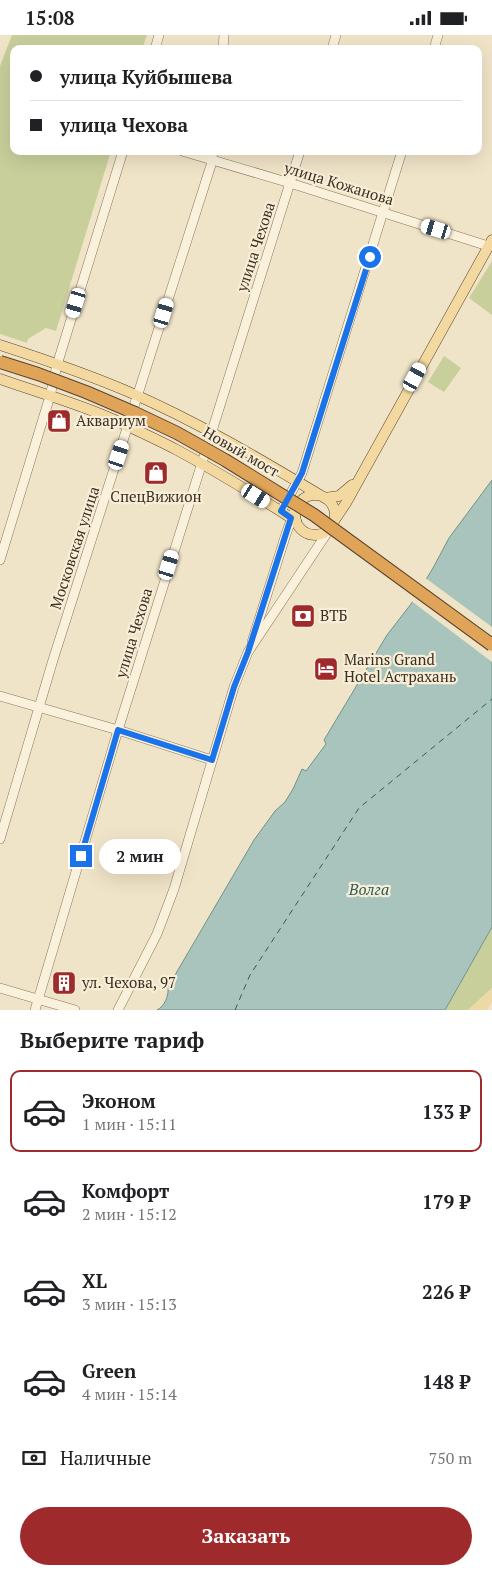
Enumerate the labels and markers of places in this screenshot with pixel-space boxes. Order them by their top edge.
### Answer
shop icon: Аквариум [46,408,72,434]
place label: Аквариум [76,410,146,430]
shop icon: СпецВижион [143,460,169,486]
place label: СпецВижион [110,486,202,506]
bank icon: ВТБ [290,603,316,629]
place label: ВТБ [320,605,348,625]
place label: Marins Grand Hotel Астрахань [344,649,457,686]
hotel icon: Marins Grand Hotel Астрахань [313,656,339,682]
building icon: ул. Чехова, 97 [51,970,77,996]
place label: ул. Чехова, 97 [81,972,176,992]

